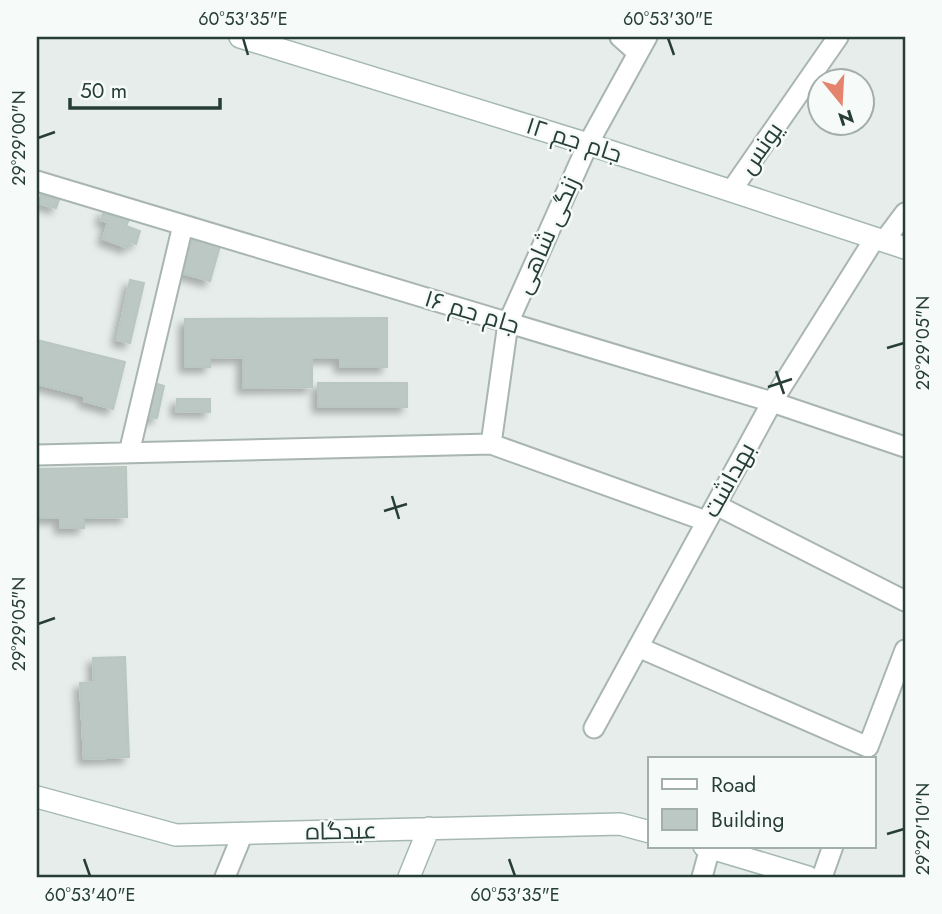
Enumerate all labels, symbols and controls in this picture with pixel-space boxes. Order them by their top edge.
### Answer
text: 60°53'35"E [198,6,288,32]
text: 60°53'30"E [623,6,713,32]
scale bar [70,66,220,110]
north arrow [806,66,876,136]
text: 50 m [80,76,127,106]
text: 29°29'00"N [6,90,32,186]
text: N [835,103,857,133]
street label: جام جم ۱۲ [522,108,627,171]
street label: یونس [730,114,791,181]
street label: زنگی شاهی [505,170,588,299]
street label: جام جم ۱۶ [420,280,524,343]
text: 29°29'05"N [910,296,936,390]
street label: بهداشت [694,436,764,524]
text: 29°29'05"N [6,577,32,671]
legend [648,757,876,848]
text: Road [711,770,756,800]
text: 29°29'10"N [910,783,936,875]
text: Building [711,805,784,835]
street label: عیدگاه [305,812,377,849]
text: 60°53'40"E [45,882,135,908]
text: 60°53'35"E [470,882,560,908]

